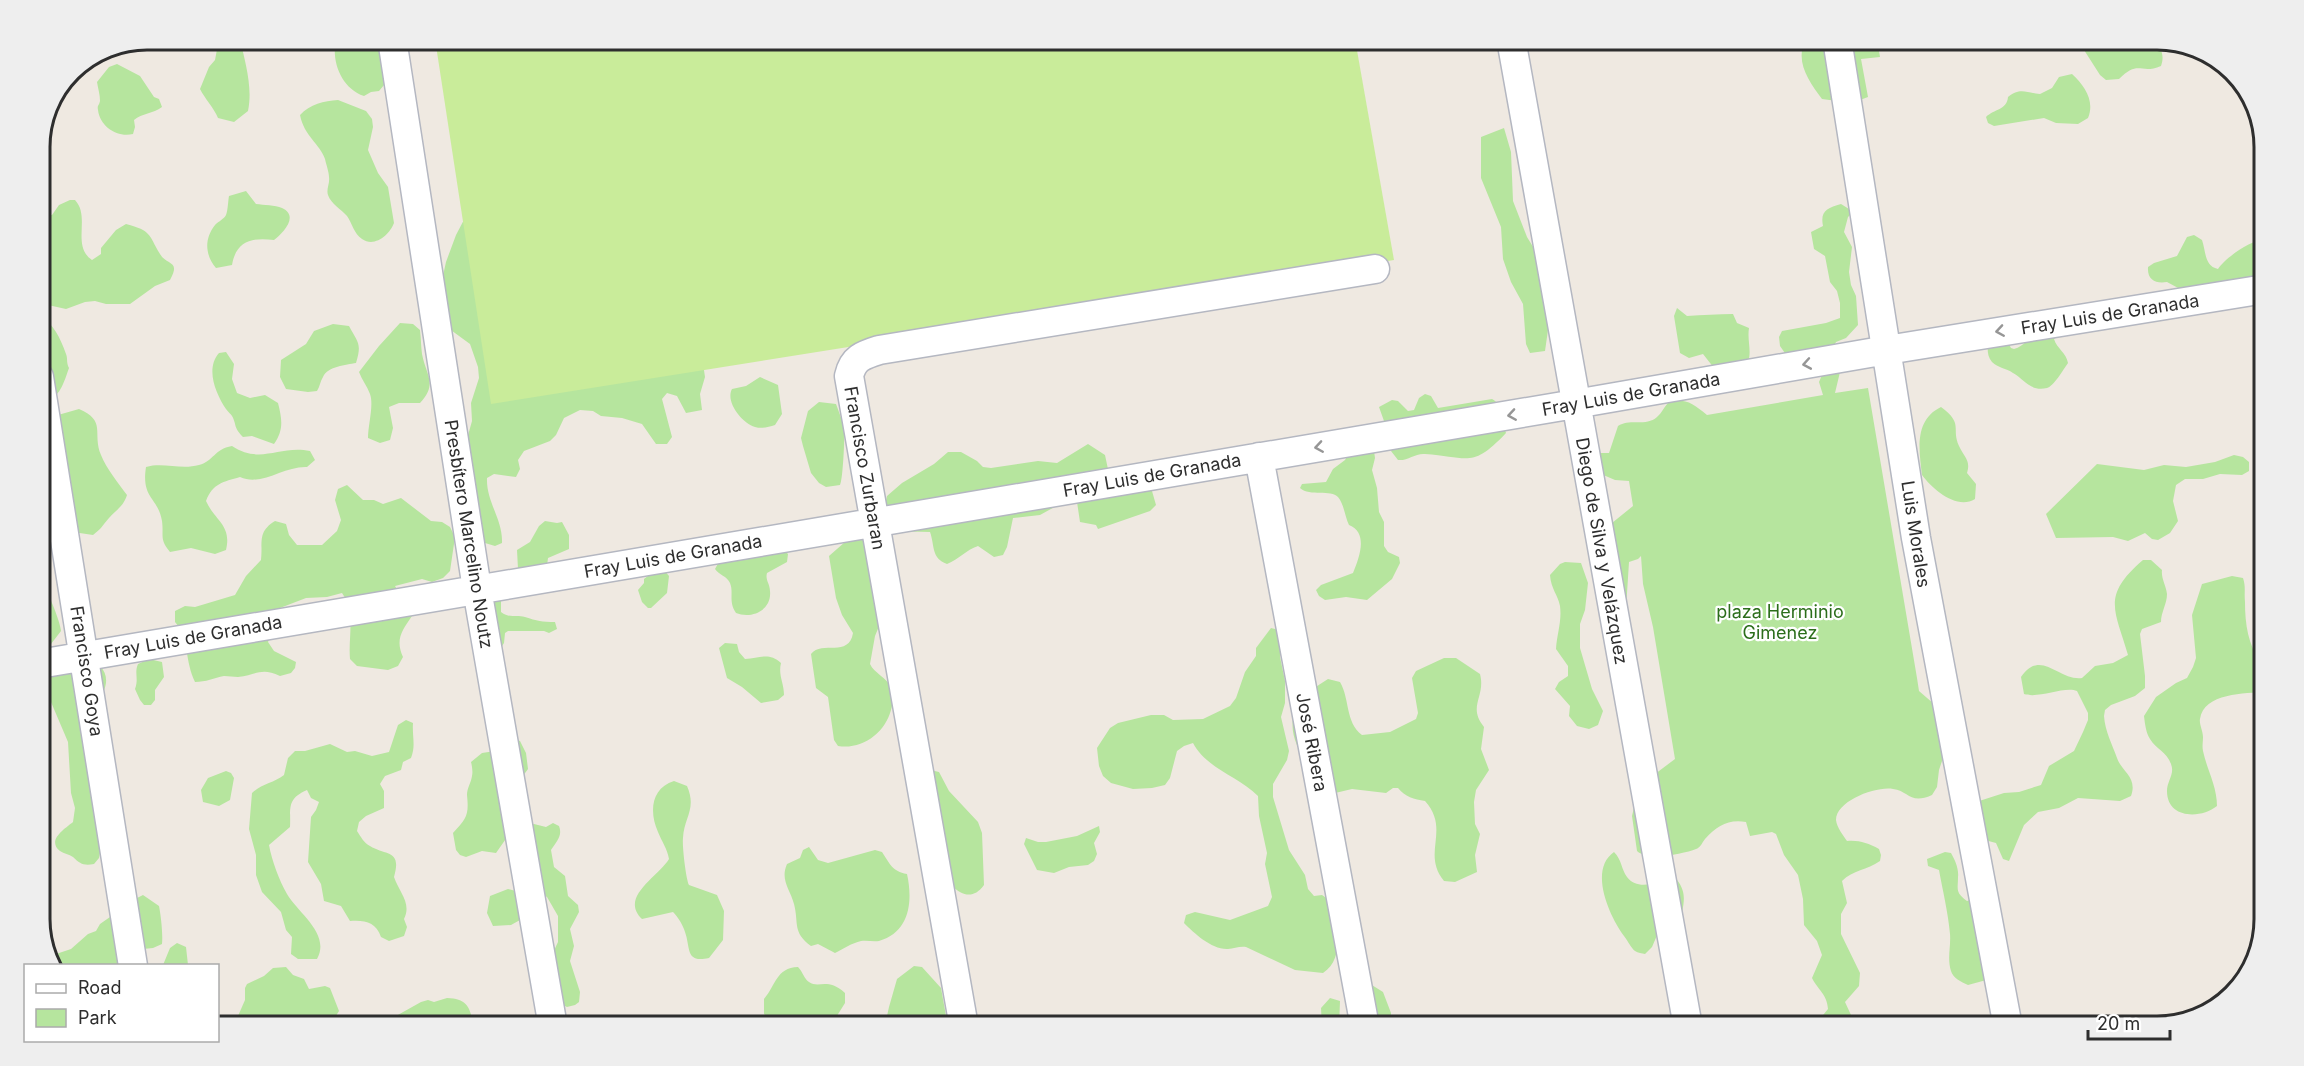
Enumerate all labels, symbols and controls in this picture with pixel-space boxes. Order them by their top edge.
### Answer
street label: Fray Luis de Granada [2019,290,2201,338]
one-way arrow [1995,325,2004,337]
one-way arrow [1803,357,1812,369]
street label: Fray Luis de Granada [1540,368,1722,420]
street label: Francisco Zurbaran [840,385,890,551]
one-way arrow [1507,408,1517,421]
street label: Presbítero Marcelino Noutz [441,418,497,650]
street label: Diego de Silva y Velázquez [1572,436,1632,666]
one-way arrow [1315,440,1324,452]
street label: Fray Luis de Granada [1061,449,1243,501]
street label: Luis Morales [1897,479,1935,589]
street label: Fray Luis de Granada [582,530,764,582]
park label: plaza Herminio Gimenez [1716,601,1844,643]
street label: Francisco Goya [66,604,108,738]
street label: Fray Luis de Granada [102,611,284,663]
street label: José Ribera [1292,691,1332,793]
legend [24,964,219,1042]
text: Road [78,977,121,998]
scale bar [2088,1003,2170,1041]
text: Park [78,1007,117,1028]
text: 20 m [2097,1013,2140,1034]

